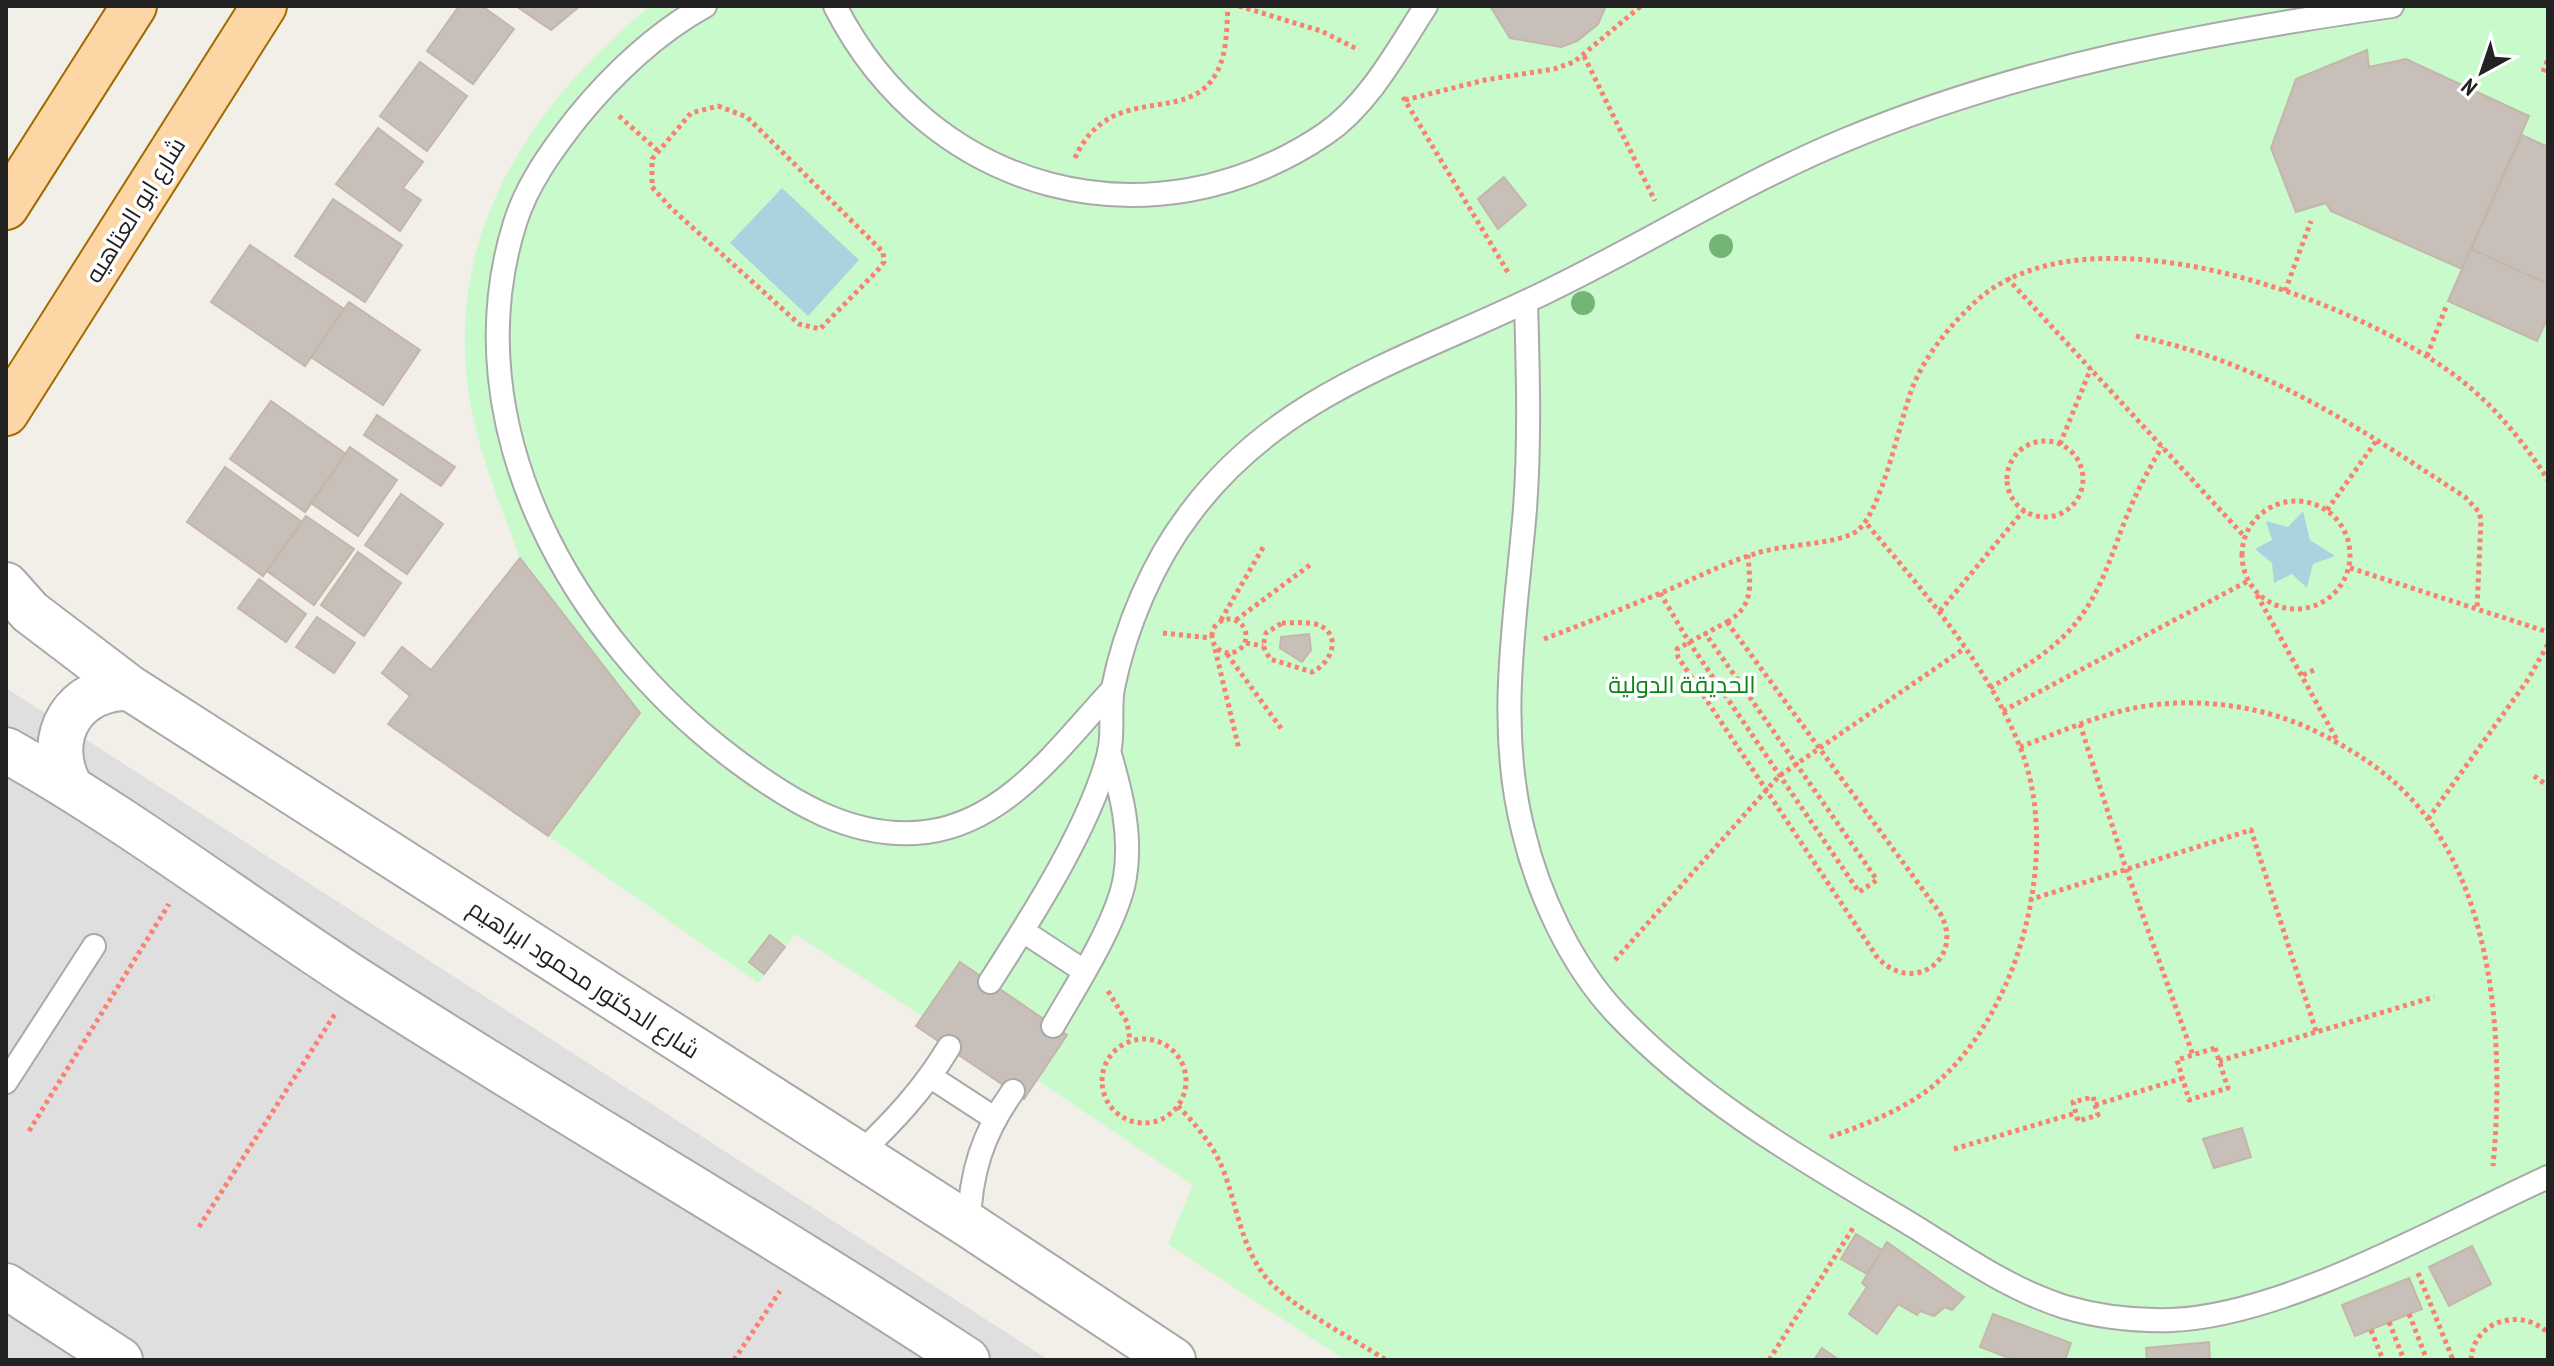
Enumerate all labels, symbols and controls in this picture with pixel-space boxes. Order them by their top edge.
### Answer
north arrow [2442,32,2522,112]
text: N [2456,73,2483,102]
street label: شارع ابو العتاهيه [78,131,193,289]
park label: الحديقة الدولية [1608,669,1756,700]
street label: شارع الدكتور محمود ابراهيم [462,892,706,1066]

